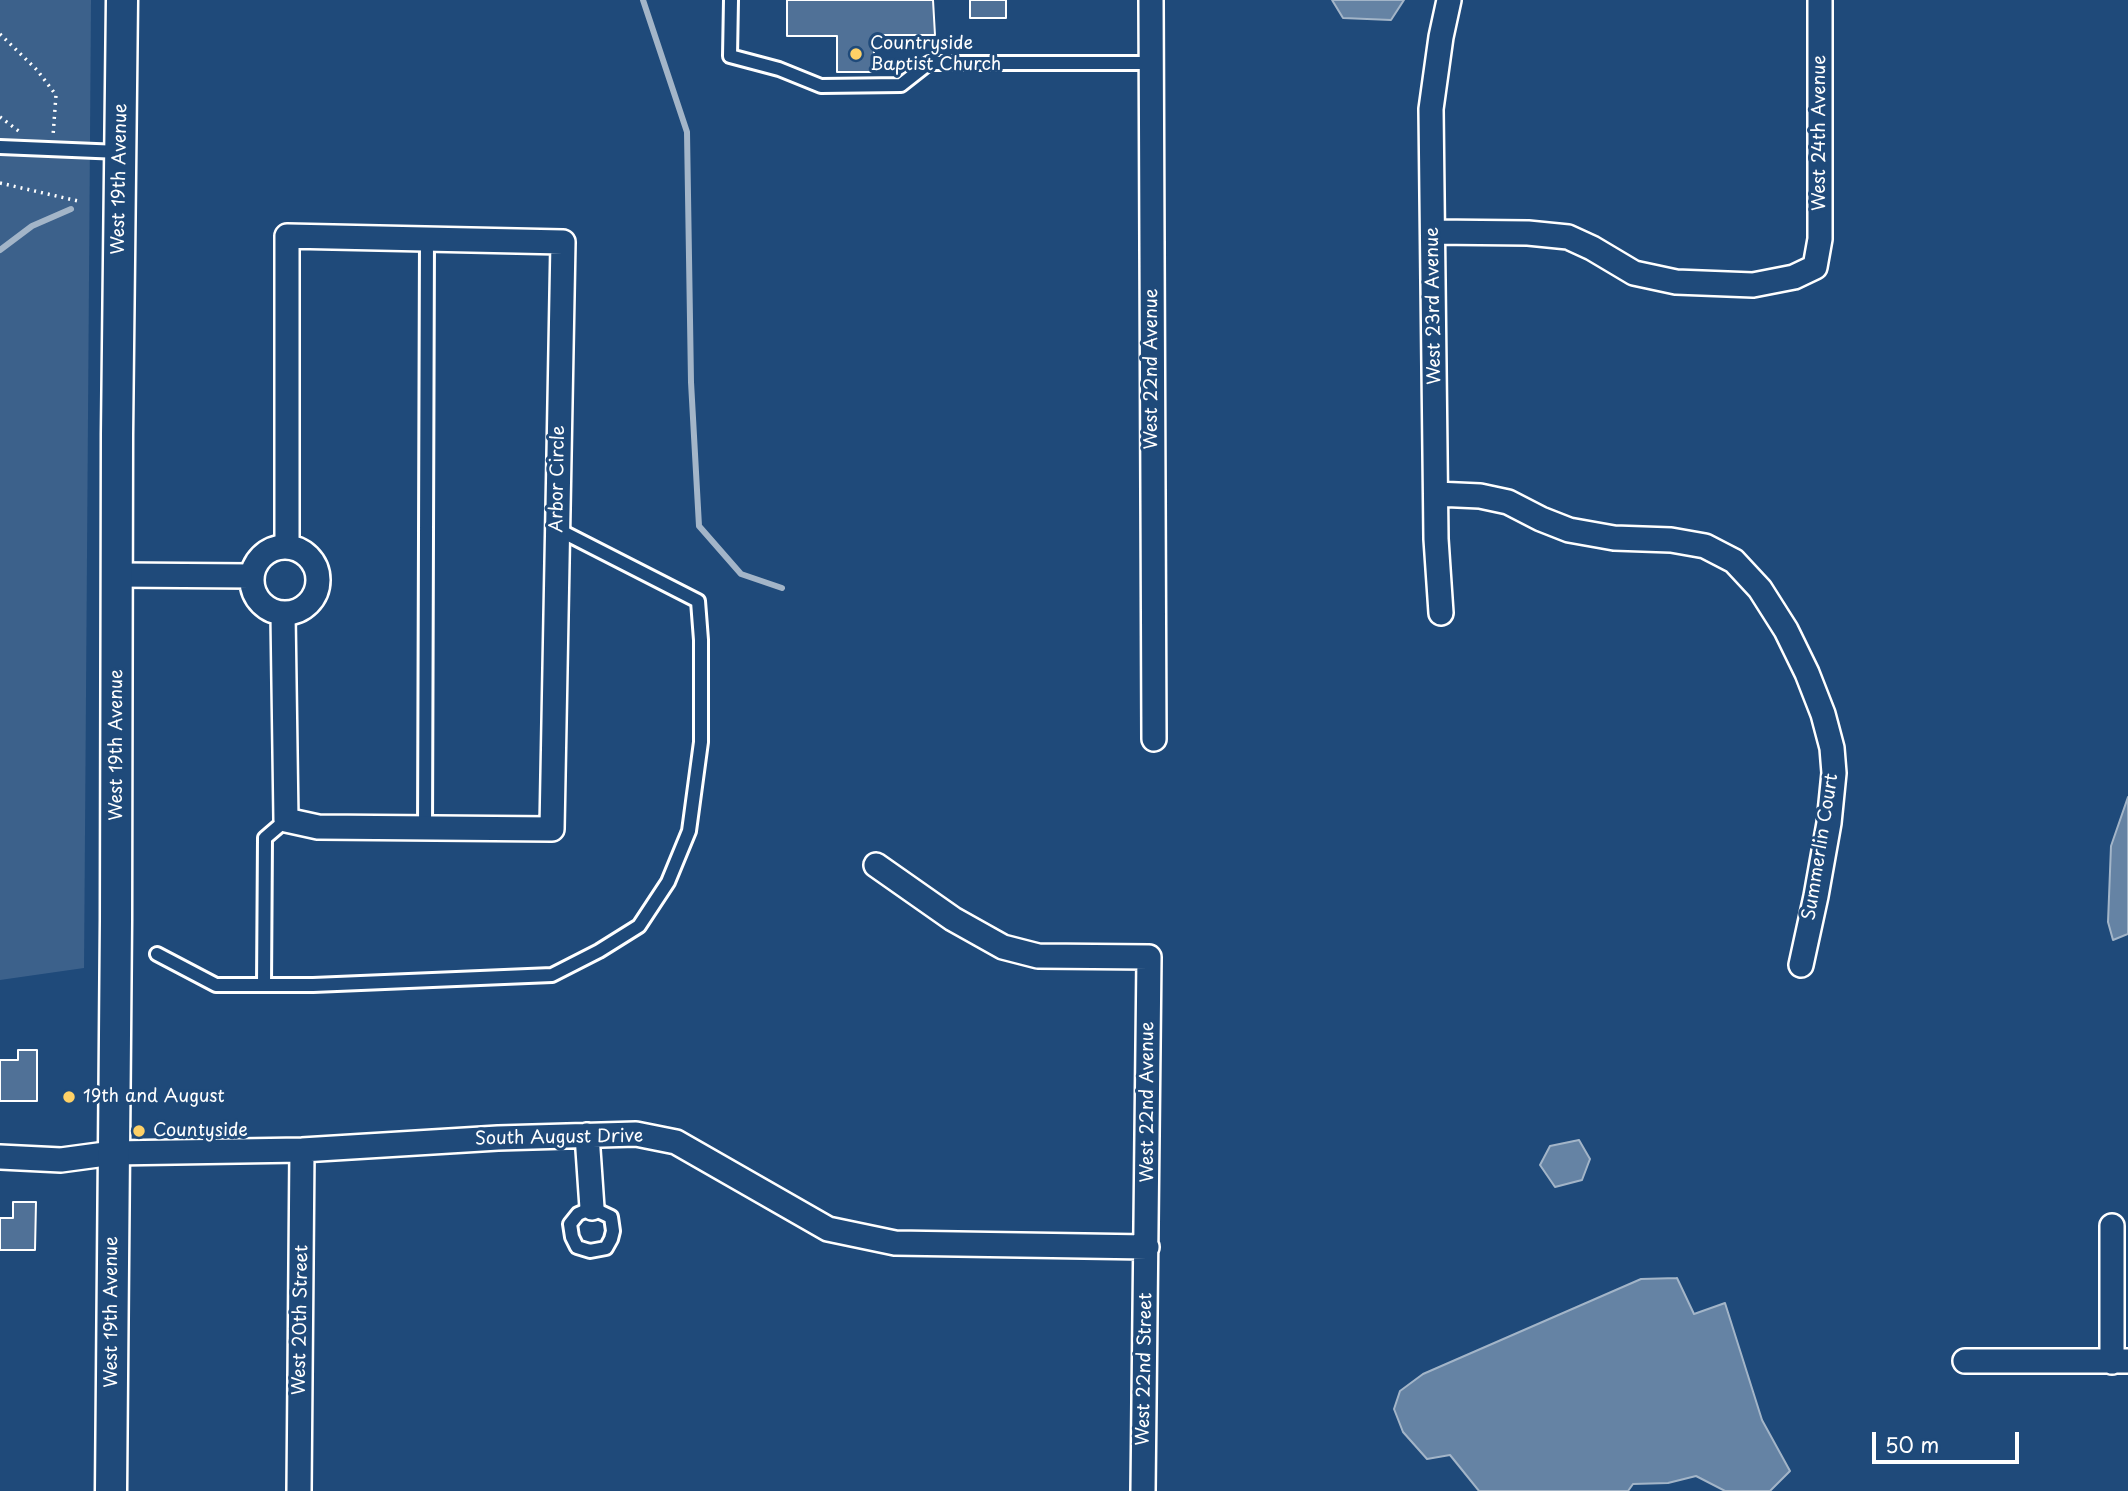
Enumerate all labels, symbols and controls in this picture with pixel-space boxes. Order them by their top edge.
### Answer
place label: Countryside Baptist Church [870,33,1001,76]
marker: Countryside Baptist Church [848,46,864,62]
street label: West 24th Avenue [1809,55,1831,211]
street label: West 19th Avenue [108,103,132,255]
street label: West 23rd Avenue [1422,227,1446,385]
street label: West 22nd Avenue [1141,288,1163,450]
street label: Arbor Circle [546,425,570,533]
street label: West 19th Avenue [106,669,128,821]
street label: Summerlin Court [1799,772,1843,922]
street label: West 22nd Avenue [1137,1021,1159,1183]
place label: 19th and August [83,1086,225,1108]
marker: 19th and August [61,1089,77,1105]
place label: Countyside [153,1120,248,1142]
marker: Countyside [131,1123,147,1139]
street label: South August Drive [475,1126,643,1150]
street label: West 19th Avenue [101,1236,123,1388]
street label: West 20th Street [289,1245,313,1395]
street label: West 22nd Street [1133,1292,1157,1446]
scale bar [1876,1418,2023,1462]
text: 50 m [1885,1428,1939,1460]

